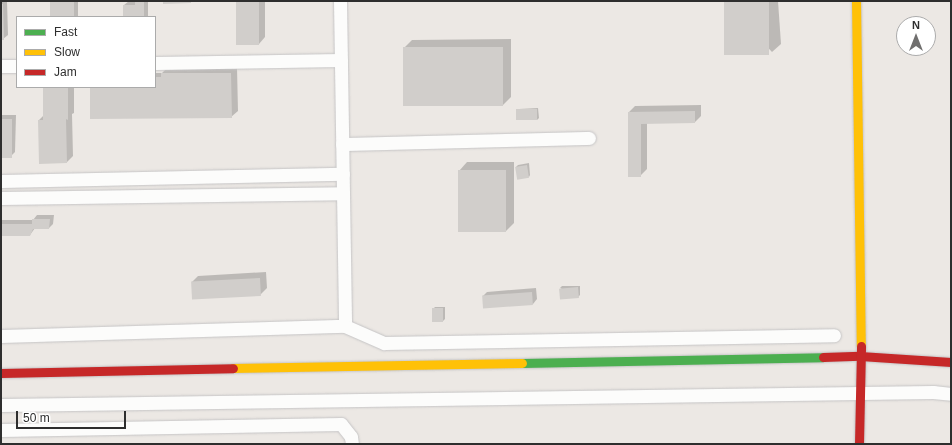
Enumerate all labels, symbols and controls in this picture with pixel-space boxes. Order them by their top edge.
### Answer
legend [16,16,156,88]
north arrow [896,16,936,56]
text: N [912,19,920,31]
text: Fast [54,25,77,39]
text: Slow [54,45,80,59]
text: Jam [54,65,77,79]
scale bar [18,403,128,429]
text: 50 m [23,411,50,425]

